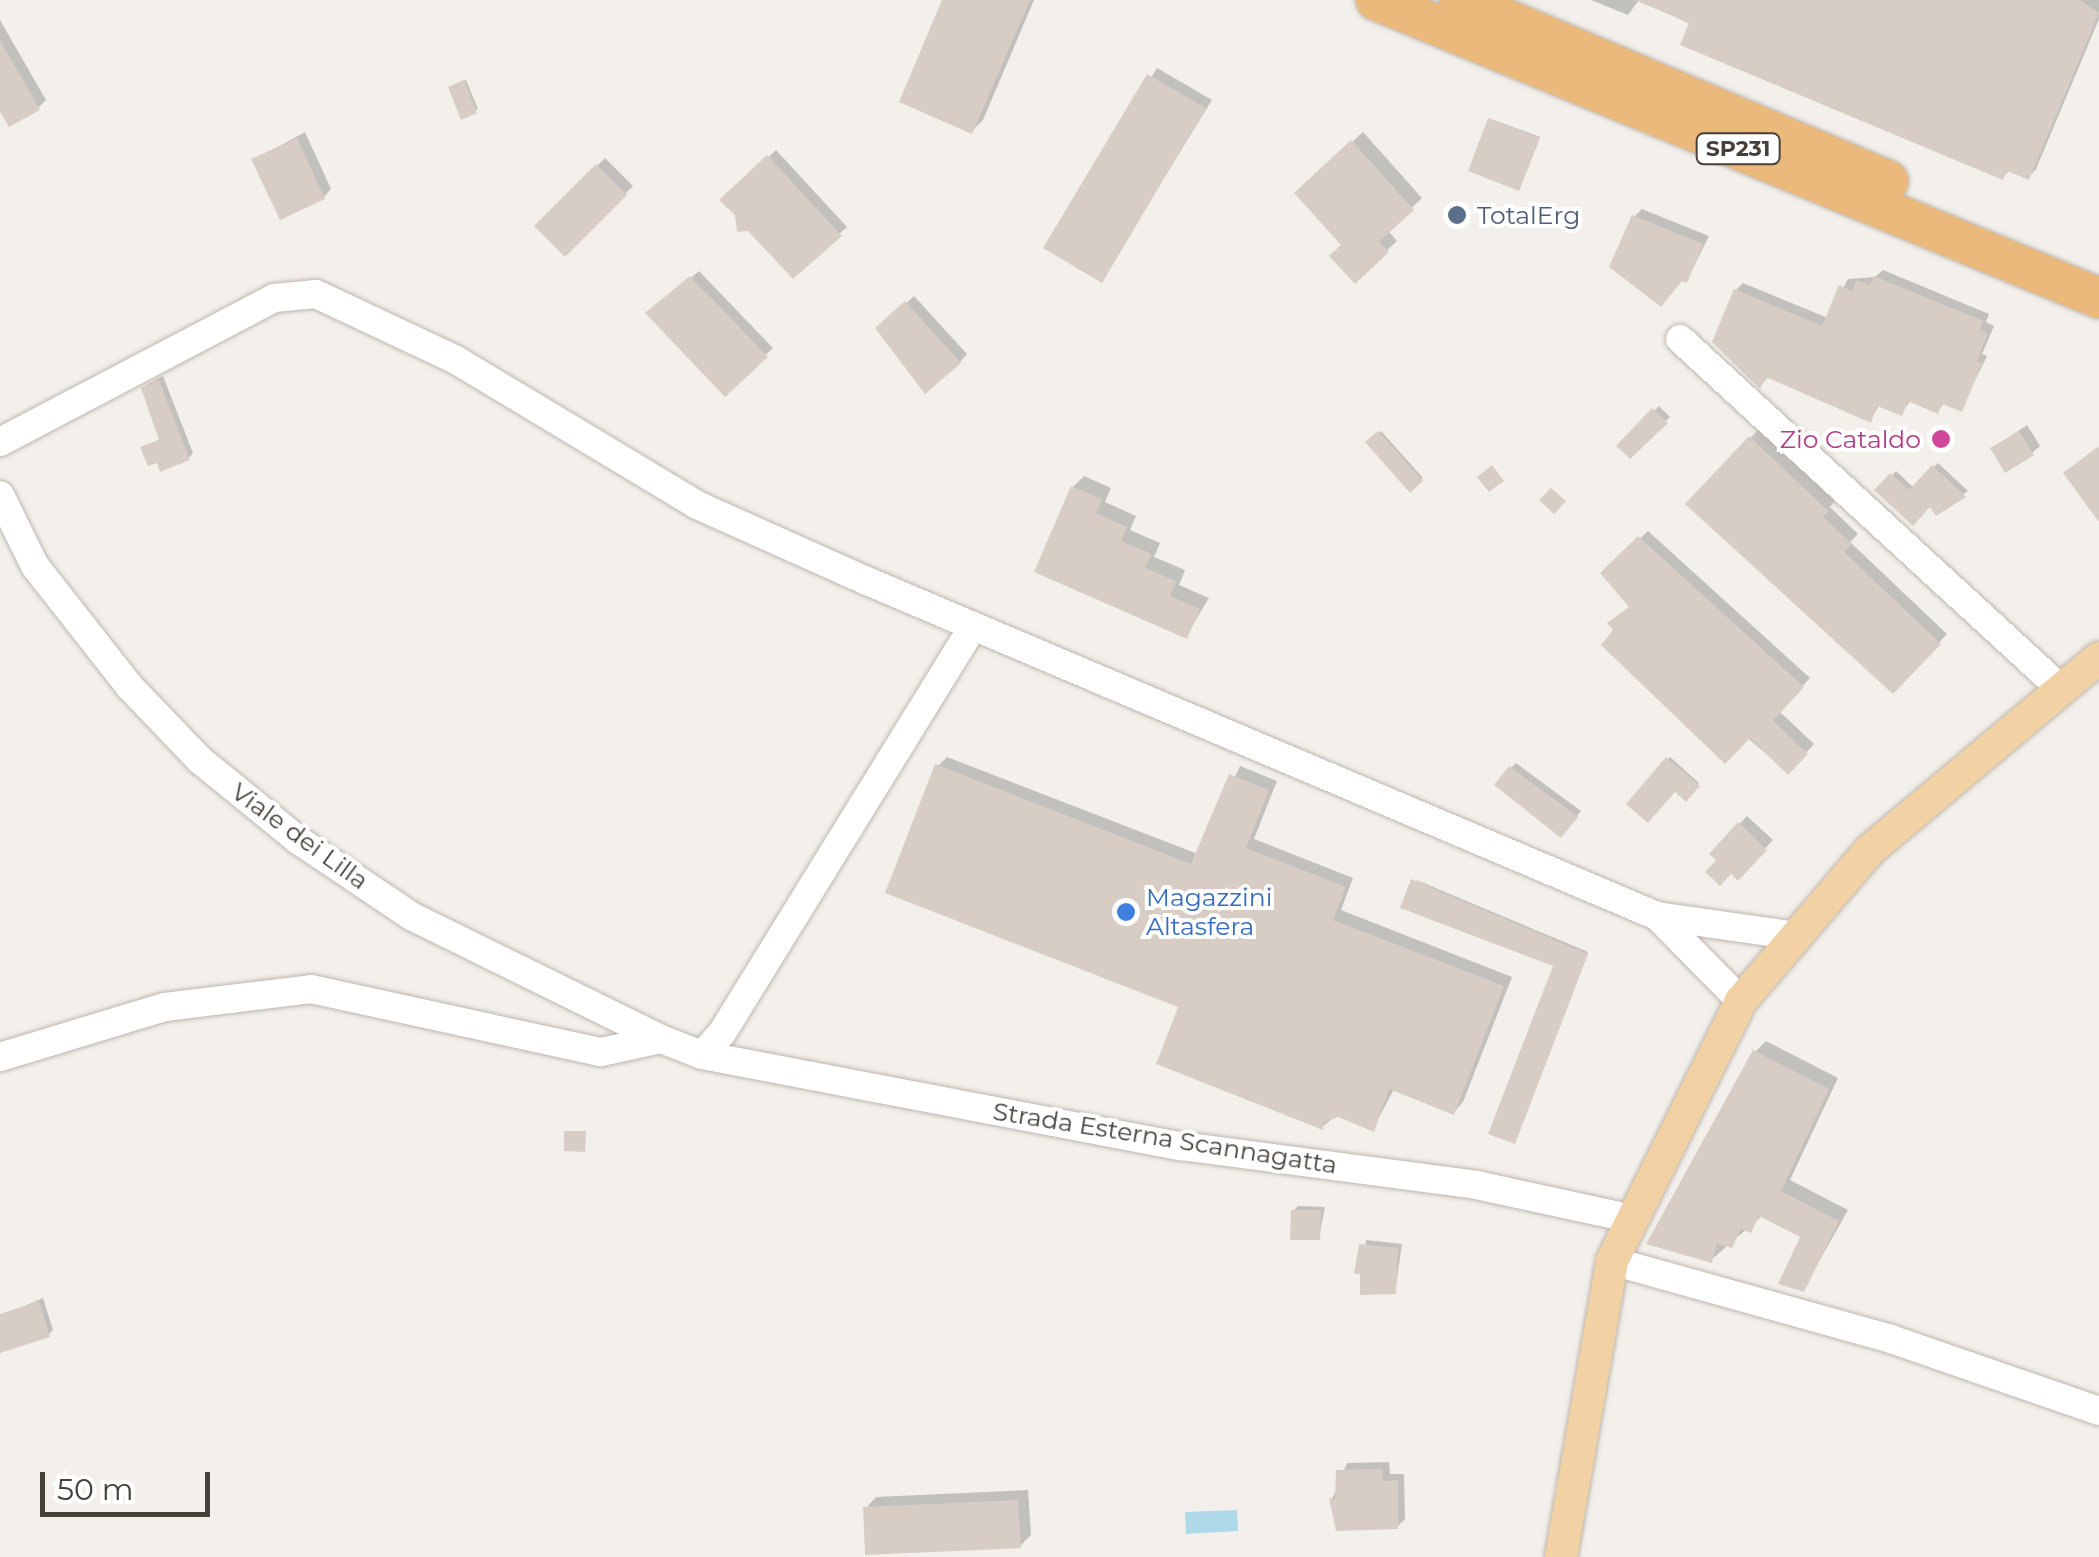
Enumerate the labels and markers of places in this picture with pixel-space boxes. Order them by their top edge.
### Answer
place label: TotalErg [1477,200,1580,230]
marker: TotalErg [1446,204,1468,226]
place label: Zio Cataldo [1780,424,1921,454]
marker: Zio Cataldo [1930,428,1952,450]
place label: Magazzini Altasfera [1146,883,1272,942]
marker: Magazzini Altasfera [1115,901,1137,923]

